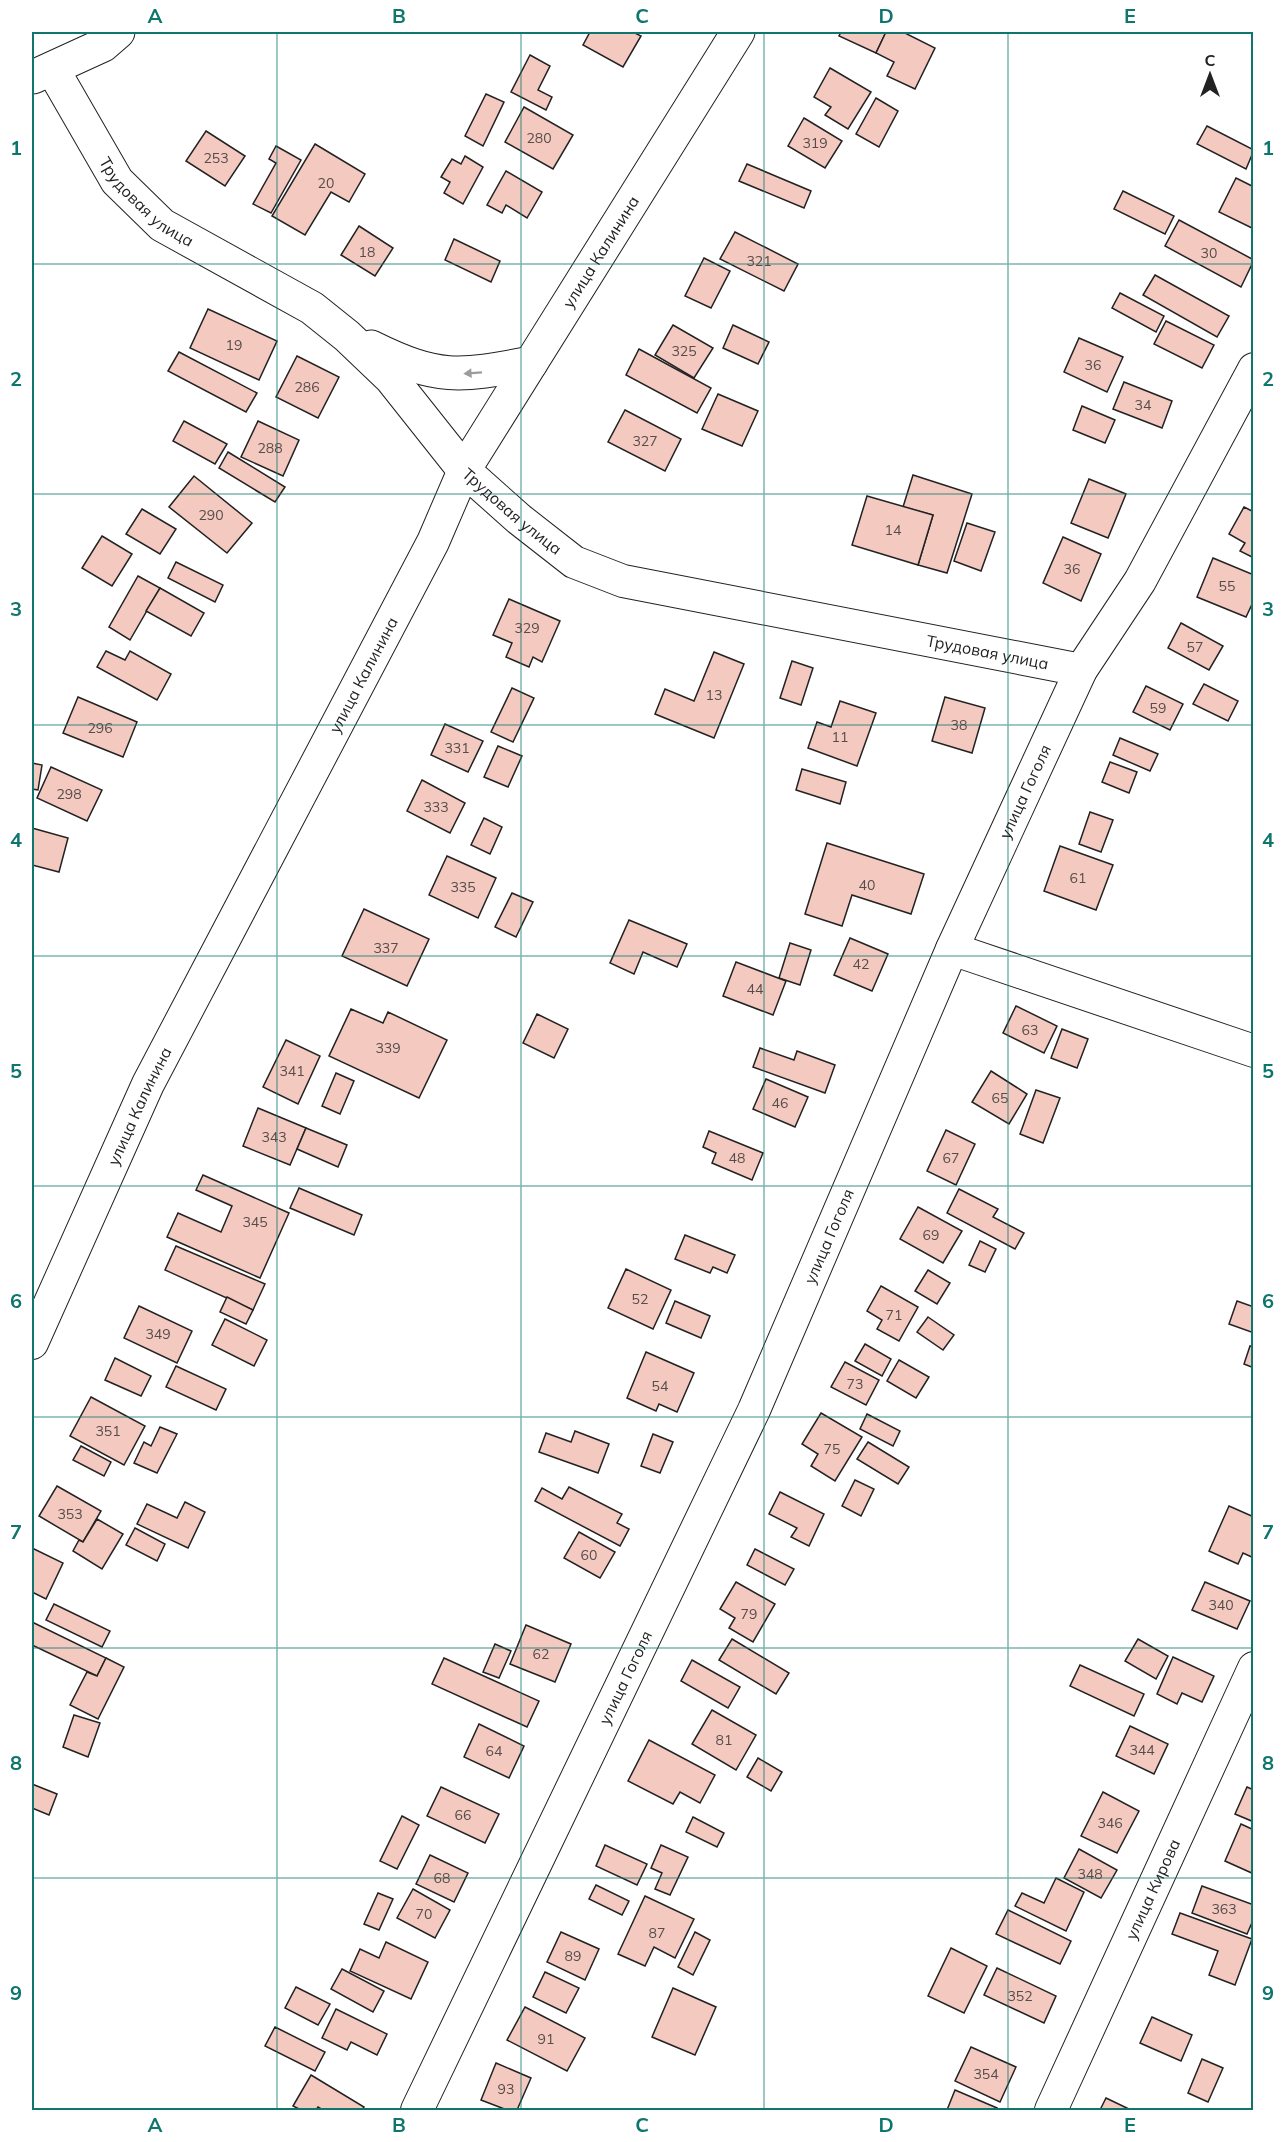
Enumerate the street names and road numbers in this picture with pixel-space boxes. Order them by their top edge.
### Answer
street label: Трудовая улица [95,153,197,251]
street label: улица Калинина [558,192,643,312]
street label: Трудовая улица [458,464,566,559]
street label: улица Калинина [324,613,402,736]
street label: Трудовая улица [925,630,1050,673]
street label: улица Гоголя [994,741,1055,842]
street label: улица Калинина [103,1044,176,1168]
street label: улица Гоголя [799,1186,858,1287]
street label: улица Гоголя [594,1627,656,1728]
street label: улица Кирова [1121,1836,1184,1943]

